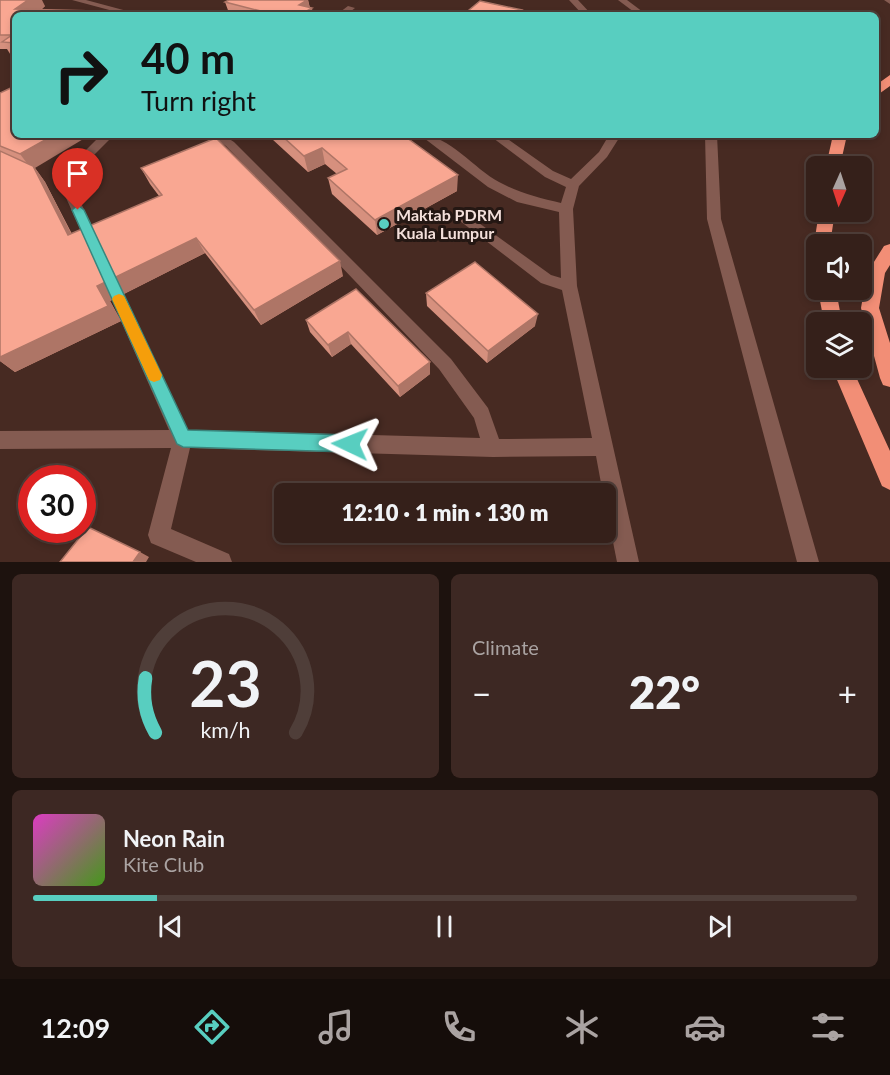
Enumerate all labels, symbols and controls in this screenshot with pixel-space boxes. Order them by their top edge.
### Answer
text: 40 m [141,33,235,83]
icon: right [42,36,120,114]
text: Turn right [141,84,256,117]
pin [52,148,103,210]
north arrow [806,156,872,222]
map controls [806,156,872,378]
icon: arrive [61,157,94,190]
place label: Maktab PDRM Kuala Lumpur [396,205,502,242]
marker: Maktab PDRM Kuala Lumpur [377,217,391,231]
button: sound [806,234,872,300]
button: layers [806,312,872,378]
position arrow [318,412,382,476]
speed limit sign: 30 [18,465,96,543]
text: 12:10 · 1 min · 130 m [342,499,548,526]
text: Climate [472,635,539,659]
text: 23 [189,645,262,720]
text: 22° [629,665,700,719]
text: − [472,673,491,713]
text: + [838,673,857,713]
text: km/h [200,717,251,743]
text: Neon Rain [123,825,225,852]
text: Kite Club [123,852,204,876]
icon: previous [154,910,187,943]
icon: pause [428,910,461,943]
icon: next [703,910,736,943]
icon: directions [191,1006,233,1048]
icon: music [315,1006,357,1048]
icon: phone [438,1006,480,1048]
icon: climate [561,1006,603,1048]
icon: car [684,1006,726,1048]
icon: filters [807,1006,849,1048]
text: 12:09 [41,1011,110,1044]

